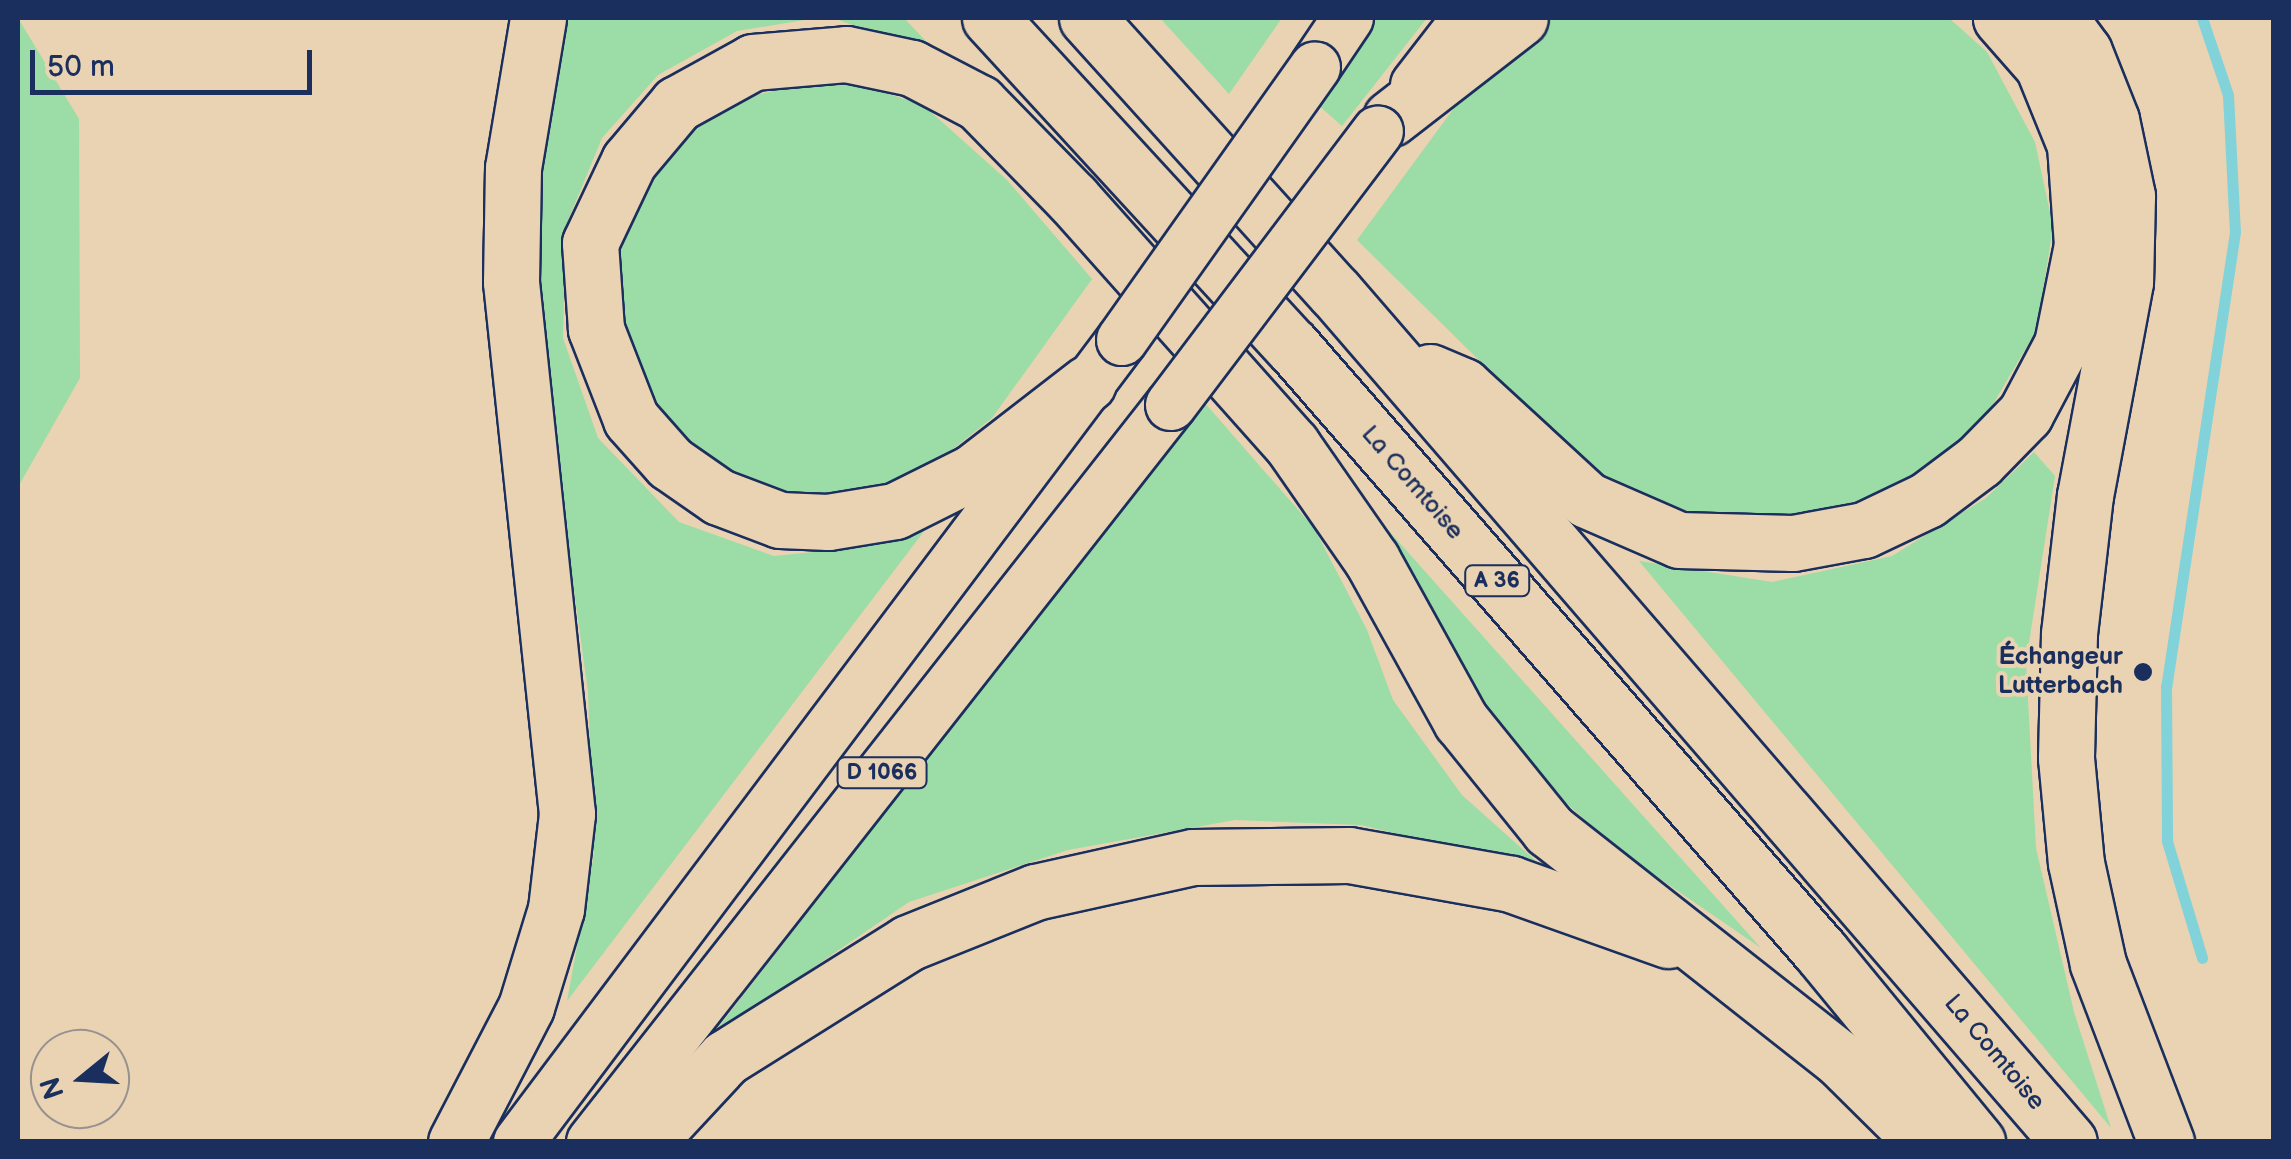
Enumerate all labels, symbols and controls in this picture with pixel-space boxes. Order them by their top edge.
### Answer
scale bar [35,30,318,92]
text: 50 m [47,49,115,85]
street label: La Comtoise [1354,420,1470,546]
road number: A 36 [1462,564,1532,598]
place label: Échangeur Lutterbach [1998,643,2123,702]
marker: Échangeur Lutterbach [2132,661,2154,683]
road number: D 1066 [834,756,930,790]
street label: La Comtoise [1937,989,2051,1117]
north arrow [30,1029,130,1129]
text: N [34,1073,72,1103]

